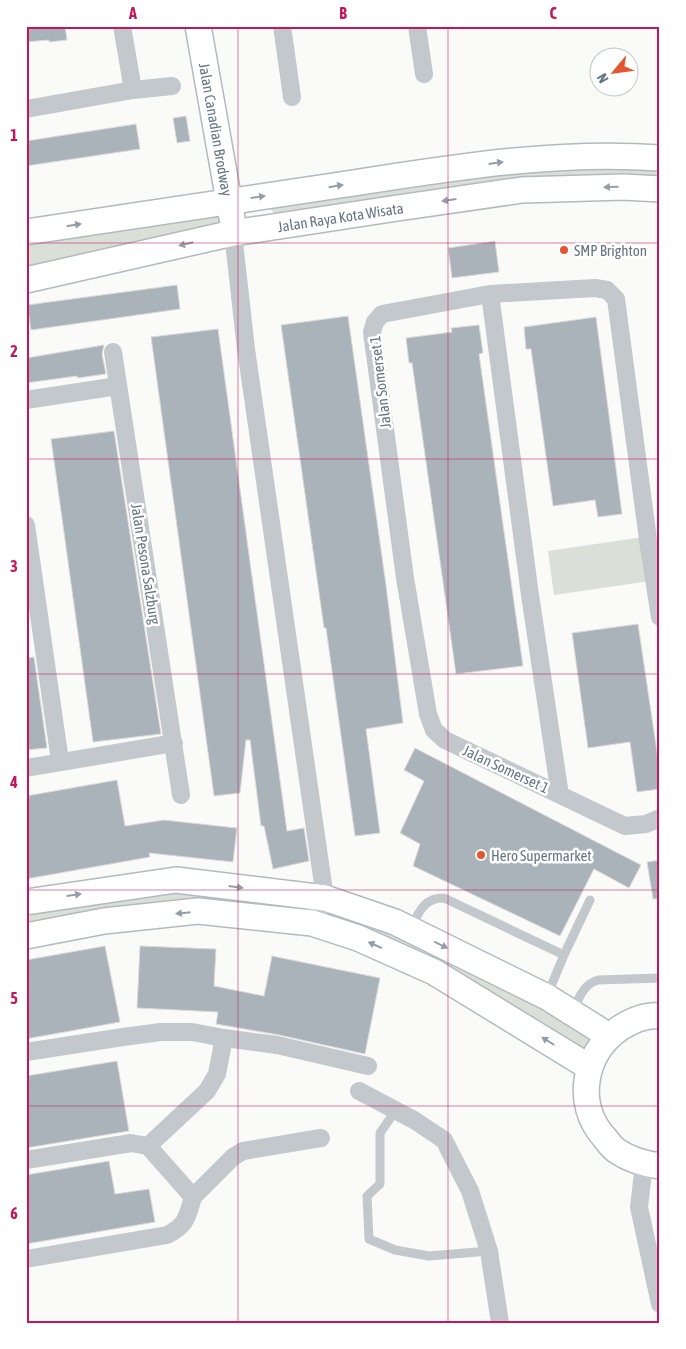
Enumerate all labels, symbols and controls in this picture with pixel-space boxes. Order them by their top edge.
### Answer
text: A [128,4,137,22]
text: B [339,4,347,22]
text: C [549,4,557,22]
north arrow [588,48,638,98]
street label: Jalan Canadian Brodway [196,62,236,197]
text: N [594,71,612,86]
text: 1 [10,126,18,144]
one-way arrow [489,158,505,166]
one-way arrow [328,181,344,189]
one-way arrow [603,183,619,191]
one-way arrow [251,193,267,201]
one-way arrow [441,197,457,205]
street label: Jalan Raya Kota Wisata [276,199,405,235]
one-way arrow [67,221,83,229]
one-way arrow [178,240,193,248]
place label: SMP Brighton [574,242,647,259]
marker: SMP Brighton [558,244,570,256]
street label: Jalan Somerset 1 [366,335,394,429]
text: 2 [10,342,18,360]
street label: Jalan Pesona Salzburg [128,502,164,626]
text: 3 [10,557,18,575]
street label: Jalan Somerset 1 [460,742,552,796]
text: 4 [9,773,18,791]
place label: Hero Supermarket [491,847,592,864]
marker: Hero Supermarket [475,849,487,861]
one-way arrow [228,883,244,891]
one-way arrow [67,891,83,899]
one-way arrow [174,909,190,917]
one-way arrow [433,940,448,949]
one-way arrow [368,941,383,950]
text: 5 [10,989,18,1007]
one-way arrow [541,1037,554,1046]
text: 6 [10,1204,18,1222]

